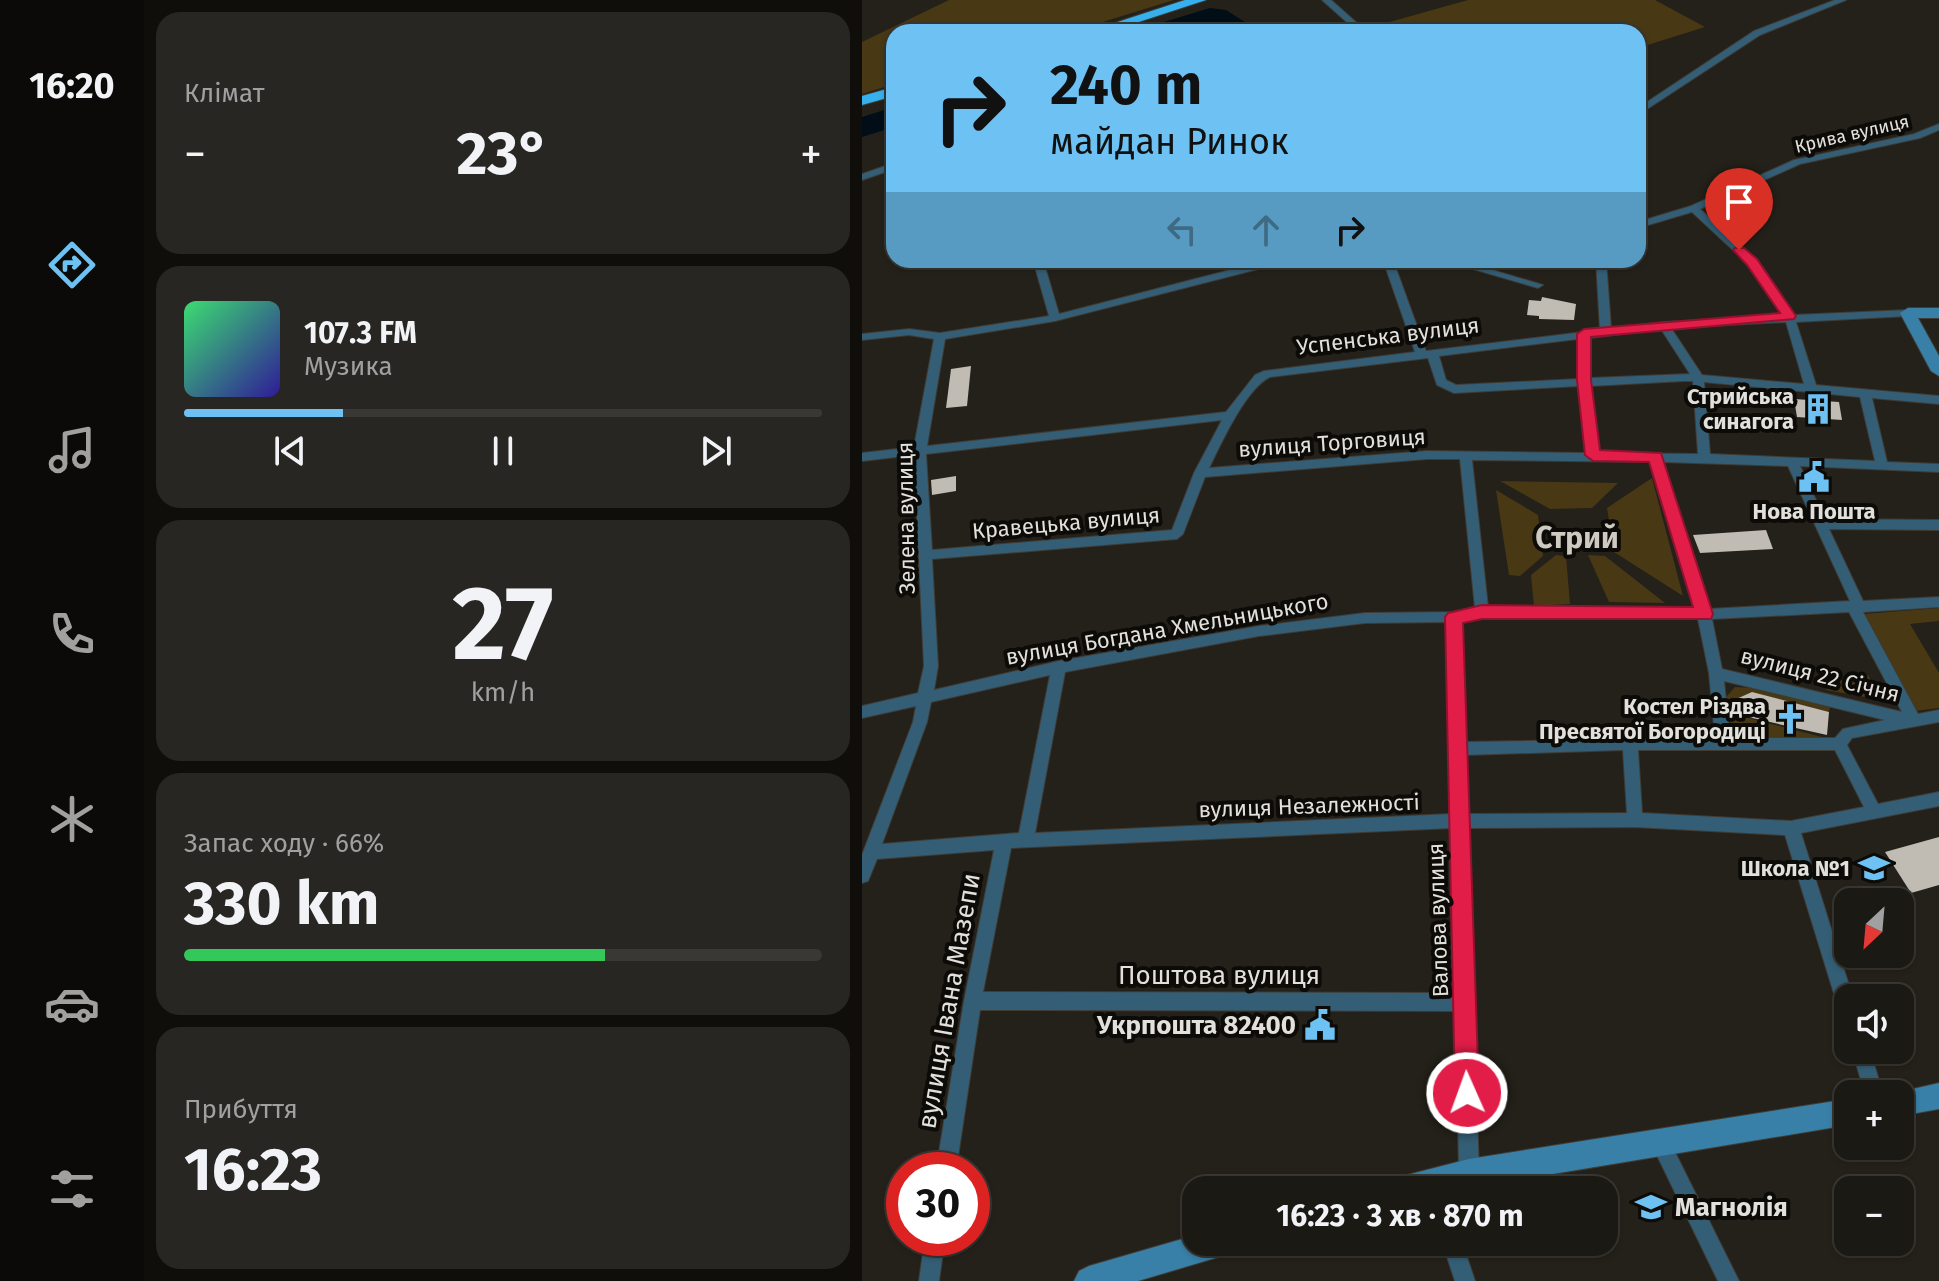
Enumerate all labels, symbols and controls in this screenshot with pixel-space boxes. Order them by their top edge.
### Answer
text: 240 m [1050,52,1202,119]
icon: right [918,56,1022,160]
text: 16:20 [29,64,115,108]
text: Клімат [184,78,264,109]
street label: Крива вулиця [1793,110,1911,158]
text: 23° [456,118,550,190]
text: майдан Ринок [1050,120,1289,164]
text: − [184,128,206,181]
text: + [800,128,822,181]
pin [1705,168,1773,250]
icon: arrive [1717,180,1761,224]
icon: left [1160,208,1204,252]
icon: ahead [1244,208,1288,252]
icon: right [1328,208,1372,252]
icon: directions [44,237,100,293]
street label: Успенська вулиця [1295,311,1481,361]
text: 107.3 FM [304,315,417,351]
text: Музика [304,351,393,382]
place label: Стрийська синагога [1687,383,1794,435]
building icon: Стрийська синагога [1801,392,1835,426]
icon: music [44,422,100,478]
street label: вулиця Торговиця [1237,423,1427,463]
icon: previous [268,429,312,473]
icon: pause [481,429,525,473]
icon: next [694,429,738,473]
street label: Зелена вулиця [891,442,921,594]
public building icon: Нова Пошта [1797,460,1831,494]
place label: Нова Пошта [1752,498,1876,525]
street label: Кравецька вулиця [971,501,1161,545]
district label: Стрий [1535,520,1619,556]
text: 27 [452,562,554,687]
street label: вулиця Богдана Хмельницького [1004,587,1330,671]
icon: phone [44,606,100,662]
street label: вулиця 22 Січня [1738,642,1902,708]
text: km/h [471,677,535,708]
place label: Костел Різдва Пресвятої Богородиці [1539,693,1766,745]
church icon: Костел Різдва Пресвятої Богородиці [1773,702,1807,736]
street label: вулиця Незалежності [1198,789,1420,823]
icon: climate [44,791,100,847]
text: Запас ходу · 66% [184,828,384,859]
street label: Валова вулиця [1422,842,1454,998]
school or university icon: Школа №1 [1857,851,1891,885]
place label: Школа №1 [1741,855,1850,882]
text: 330 km [184,868,380,940]
street label: вулиця Івана Мазепи [911,871,987,1131]
north arrow [1834,888,1914,968]
map controls [1834,888,1914,1256]
street label: Поштова вулиця [1118,960,1320,991]
icon: car [44,976,100,1032]
button: sound [1834,984,1914,1064]
public building icon: Укрпошта 82400 [1303,1008,1337,1042]
place label: Укрпошта 82400 [1096,1010,1296,1041]
position arrow [1425,1051,1509,1135]
button: + [1834,1080,1914,1160]
text: Прибуття [184,1094,298,1125]
text: 16:23 [184,1134,322,1206]
speed limit sign: 30 [886,1152,990,1256]
icon: filters [44,1161,100,1217]
button: − [1834,1176,1914,1256]
school or university icon: Магнолія [1634,1190,1668,1224]
place label: Магнолія [1675,1192,1788,1223]
text: 16:23 · 3 хв · 870 m [1276,1198,1524,1234]

